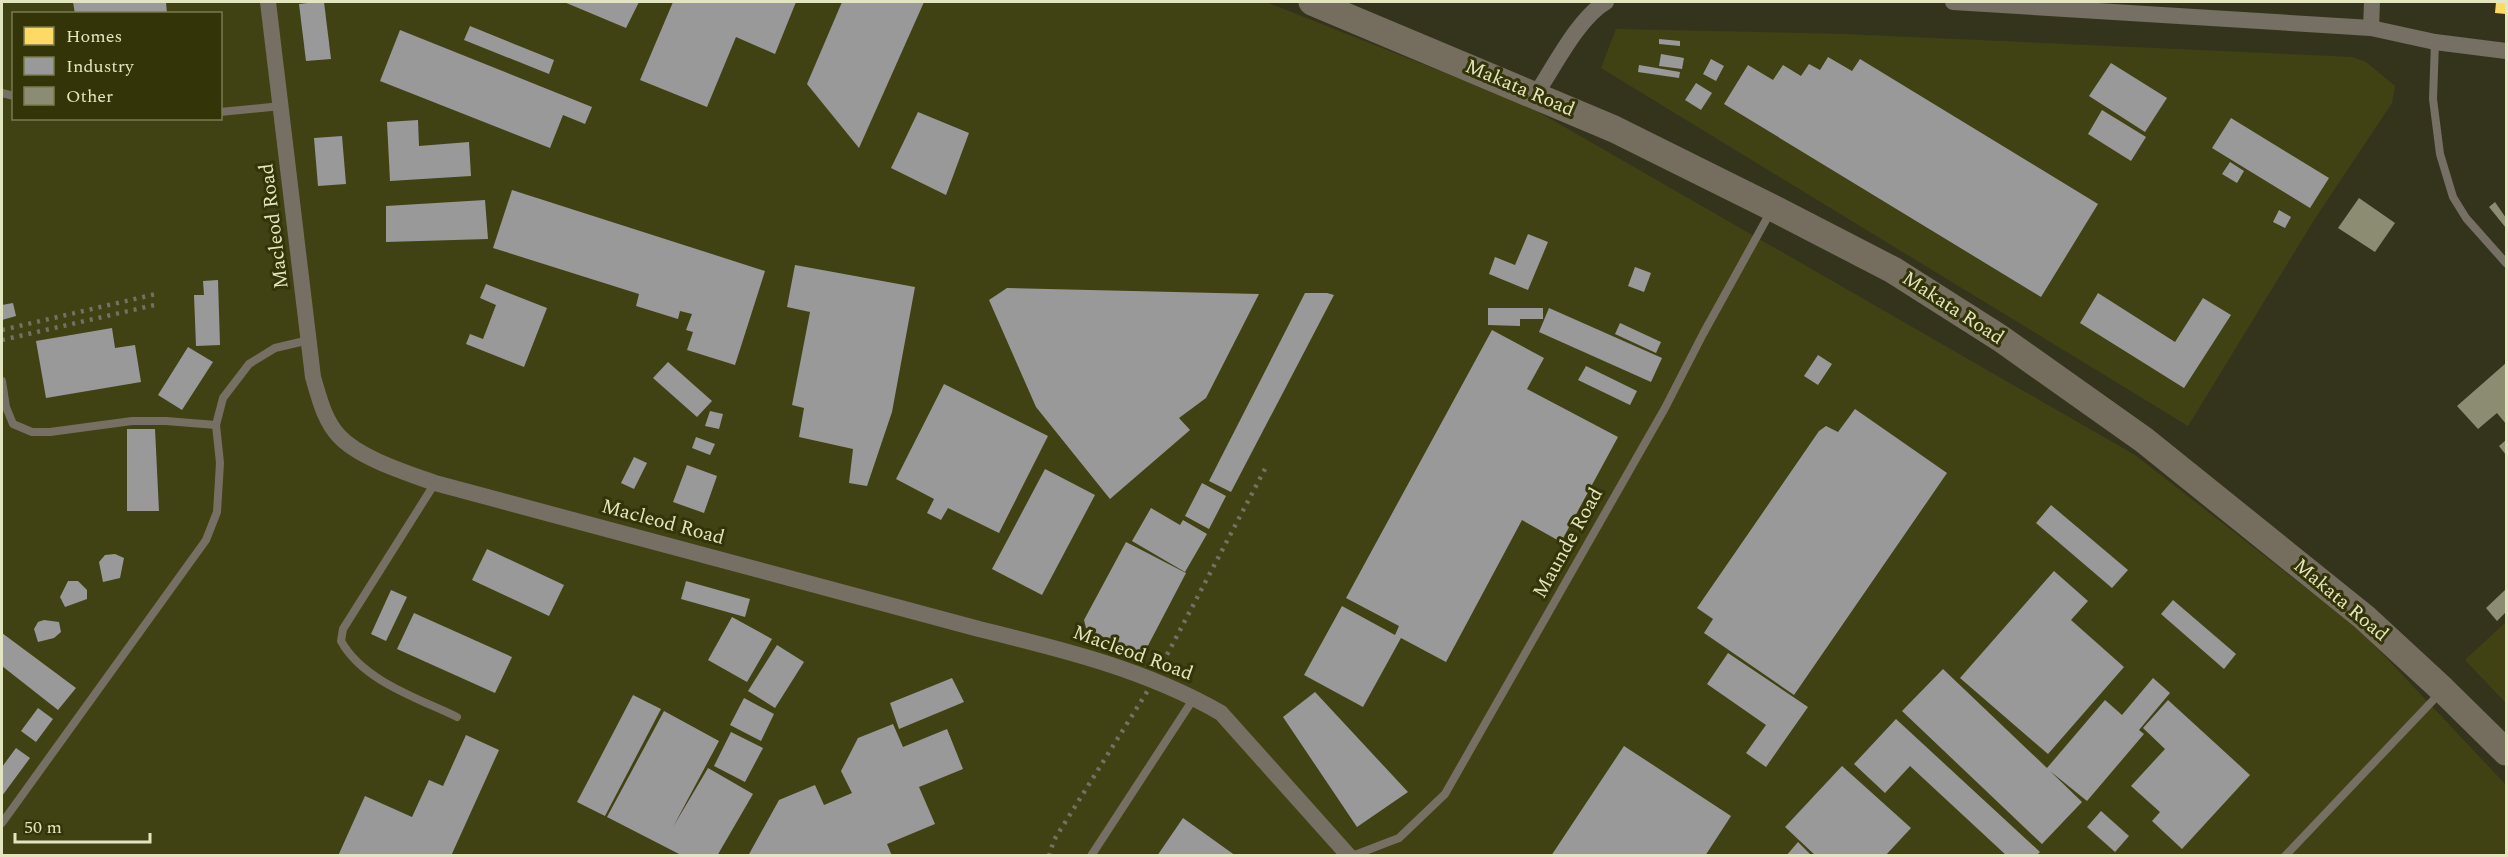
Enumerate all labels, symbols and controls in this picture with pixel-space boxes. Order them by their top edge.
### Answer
legend [12,12,222,120]
text: Homes [66,23,122,50]
street label: Makata Road [1461,51,1579,125]
text: Industry [66,53,135,80]
text: Other [66,83,113,110]
street label: Macleod Road [251,162,297,290]
street label: Makata Road [1896,264,2010,352]
street label: Maunde Road [1525,482,1611,604]
street label: Macleod Road [598,491,728,553]
street label: Makata Road [2287,551,2395,649]
street label: Macleod Road [1069,617,1197,689]
scale bar [15,806,150,844]
text: 50 m [24,814,62,841]

